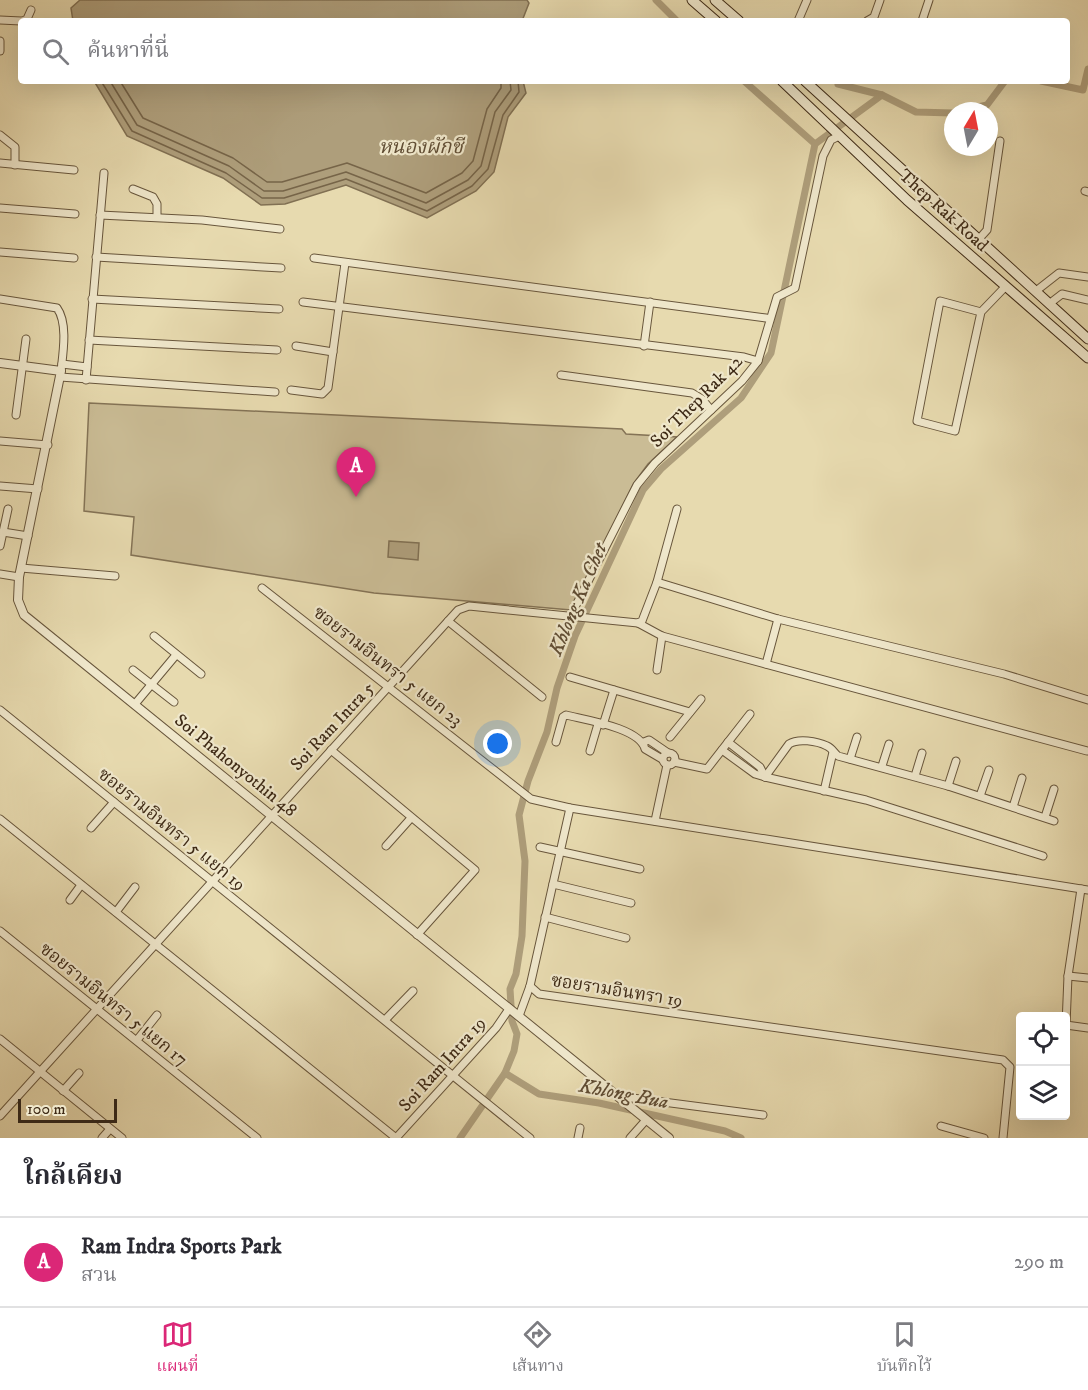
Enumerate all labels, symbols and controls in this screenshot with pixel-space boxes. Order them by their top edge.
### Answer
search box [18,18,1070,84]
icon: search [39,35,72,68]
text: ค้นหาที่นี่ [87,37,169,64]
north arrow [944,102,998,156]
water label: หนองผักชี [379,135,466,160]
street label: Thep Rak Road [894,165,993,257]
street label: Soi Thep Rak 42 [646,351,748,453]
pin: A [336,448,376,497]
water label: Khlong Ka Chet [543,538,614,660]
street label: ซอยรามอินทรา 5 แยก 23 [308,602,466,732]
street label: Soi Ram Intra 5 [286,678,379,776]
street label: Soi Phahonyothin 48 [170,710,301,822]
your location [483,729,512,758]
street label: ซอยรามอินทรา 5 แยก 19 [93,764,249,896]
street label: ซอยรามอินทรา 5 แยก 17 [35,938,192,1071]
street label: ซอยรามอินทรา 19 [549,970,684,1012]
map controls [1016,1012,1070,1120]
button: locate [1016,1012,1070,1066]
street label: Soi Ram Intra 19 [394,1013,491,1117]
button: layers [1016,1066,1070,1120]
water label: Khlong Bua [576,1073,670,1115]
scale bar [18,1096,117,1124]
text: 100 m [27,1099,66,1119]
text: ใกล้เคียง [24,1160,123,1193]
text: Ram Indra Sports Park [81,1233,282,1260]
text: A [37,1250,50,1275]
text: 290 m [1014,1250,1064,1275]
text: สวน [81,1263,117,1288]
tab: แผนที่ [157,1318,198,1380]
tab: เส้นทาง [512,1318,564,1380]
tab: บันทึกไว้ [877,1318,931,1380]

